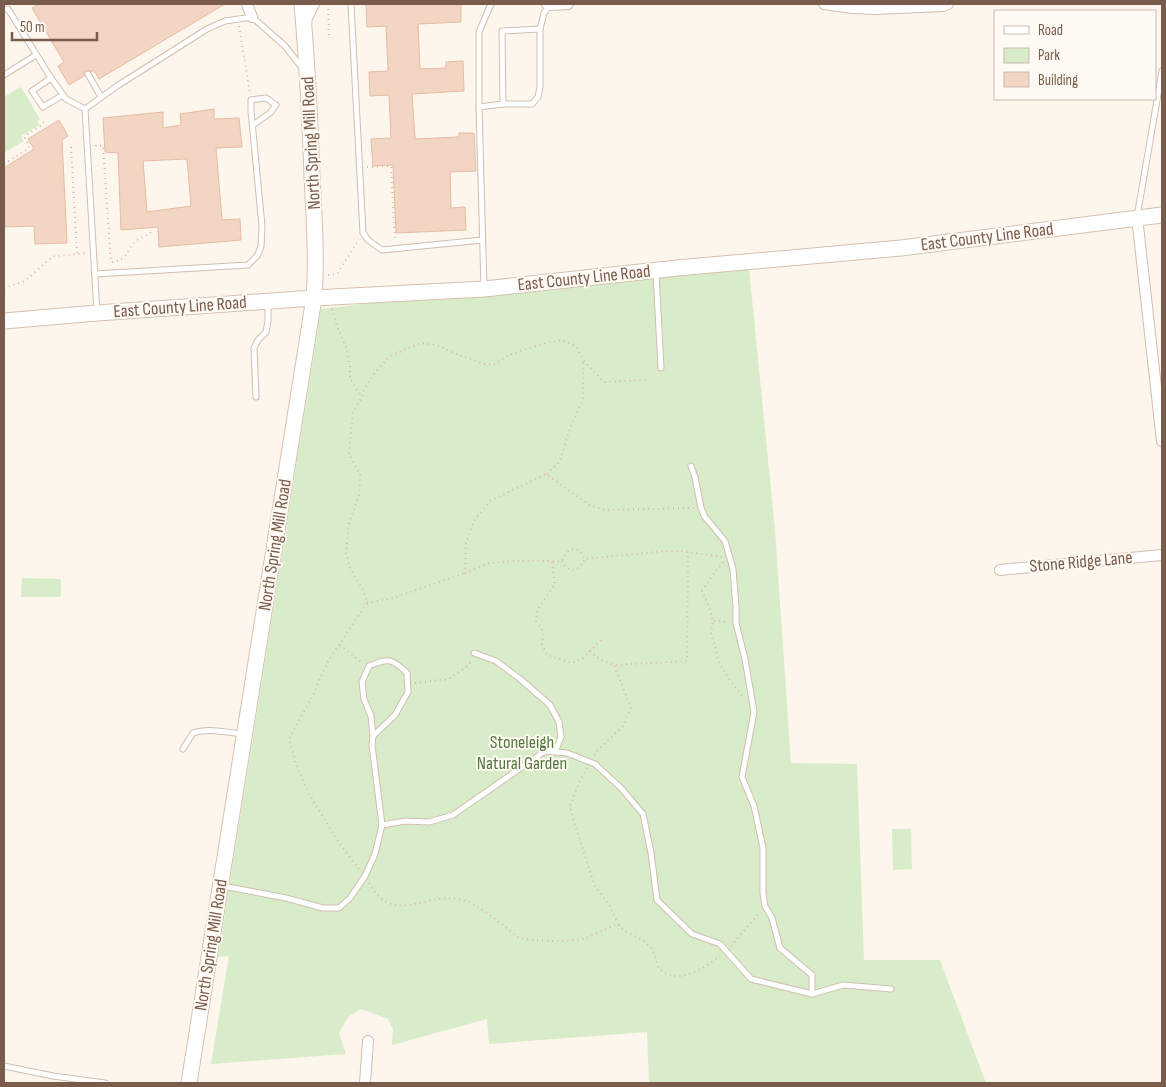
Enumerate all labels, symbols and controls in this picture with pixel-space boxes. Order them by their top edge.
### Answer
scale bar [12,10,98,42]
legend [994,10,1156,100]
text: 50 m [20,18,45,37]
text: Road [1038,21,1063,40]
text: Park [1038,46,1060,65]
text: Building [1038,71,1078,90]
street label: North Spring Mill Road [297,76,325,210]
street label: East County Line Road [920,218,1054,256]
street label: East County Line Road [517,261,651,295]
street label: East County Line Road [113,292,247,322]
street label: North Spring Mill Road [254,478,296,612]
street label: Stone Ridge Lane [1029,547,1133,577]
park label: Stoneleigh Natural Garden [477,732,567,774]
street label: North Spring Mill Road [190,878,232,1012]

